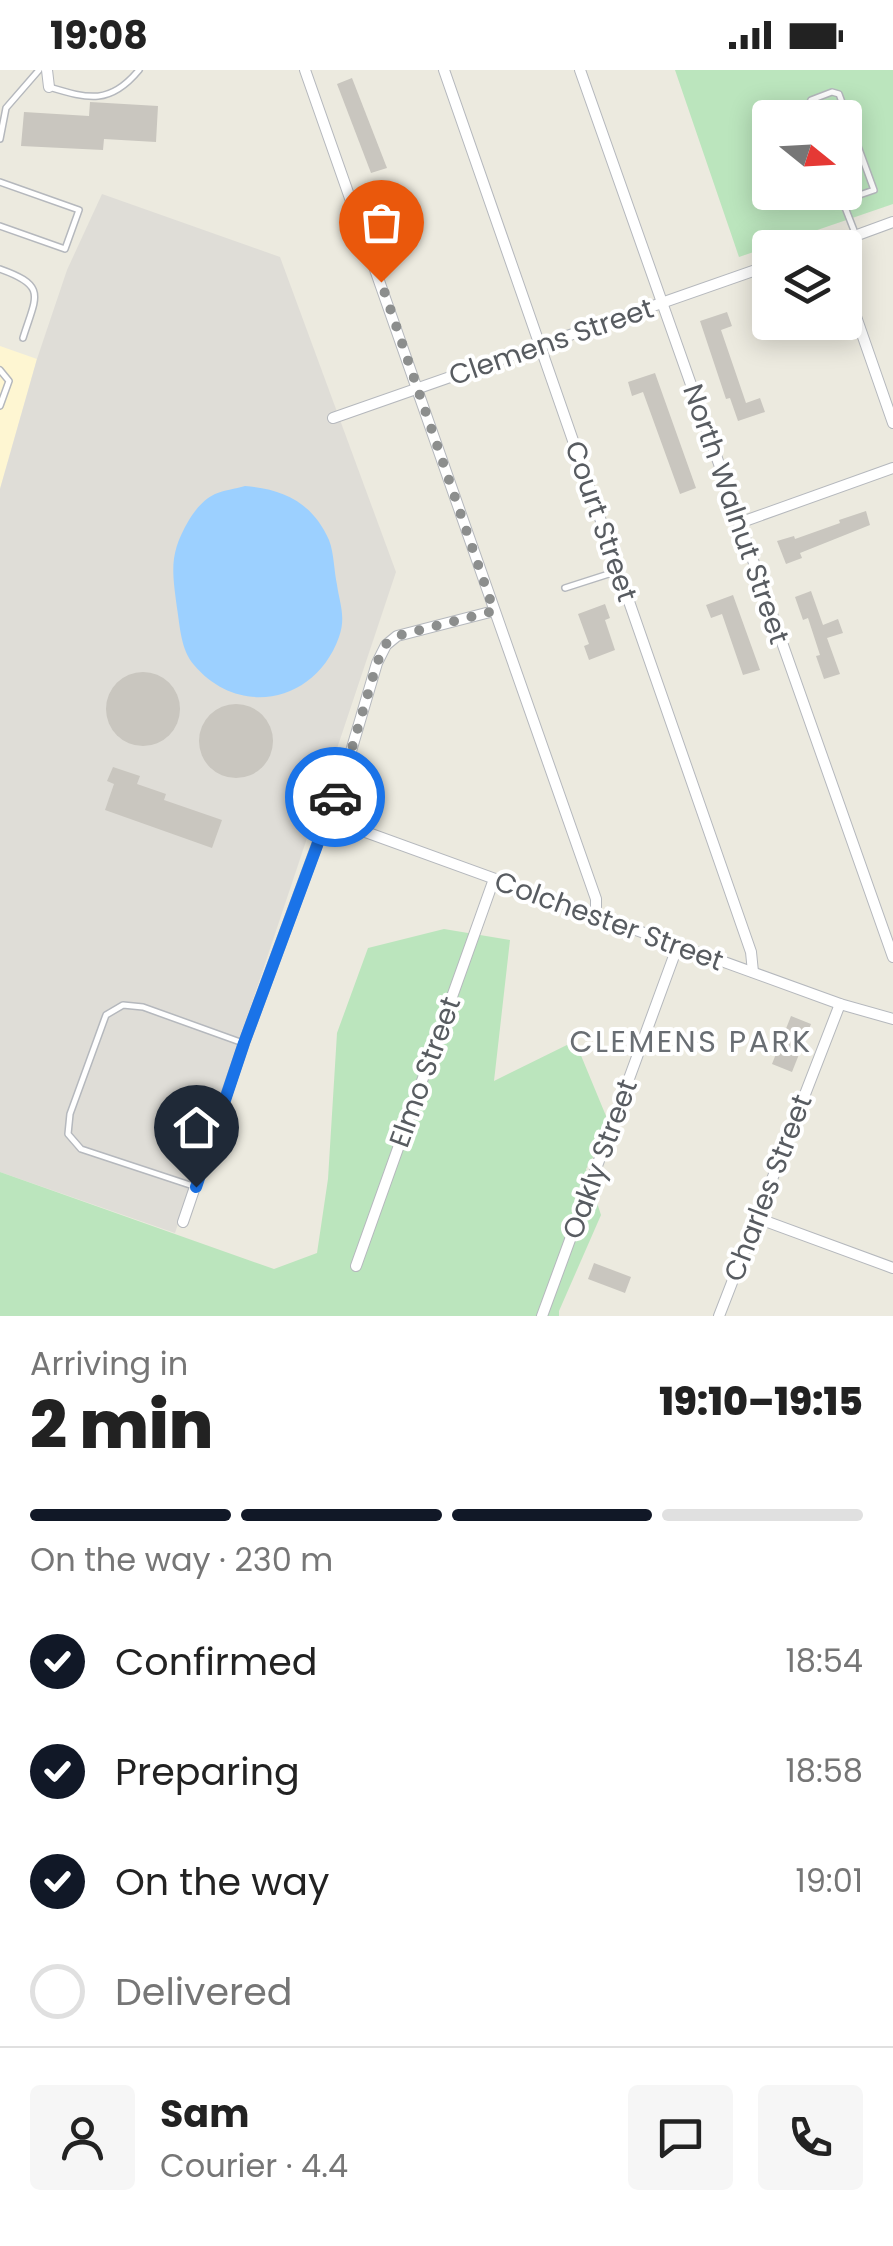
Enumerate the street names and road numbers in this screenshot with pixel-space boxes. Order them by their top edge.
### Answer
street label: Clemens Street [443,289,659,395]
street label: North Walnut Street [673,379,799,649]
street label: Court Street [555,435,647,607]
street label: Colchester Street [489,861,729,981]
street label: Elmo Street [380,991,470,1153]
street label: Oakly Street [553,1074,647,1244]
street label: Charles Street [714,1089,822,1287]

